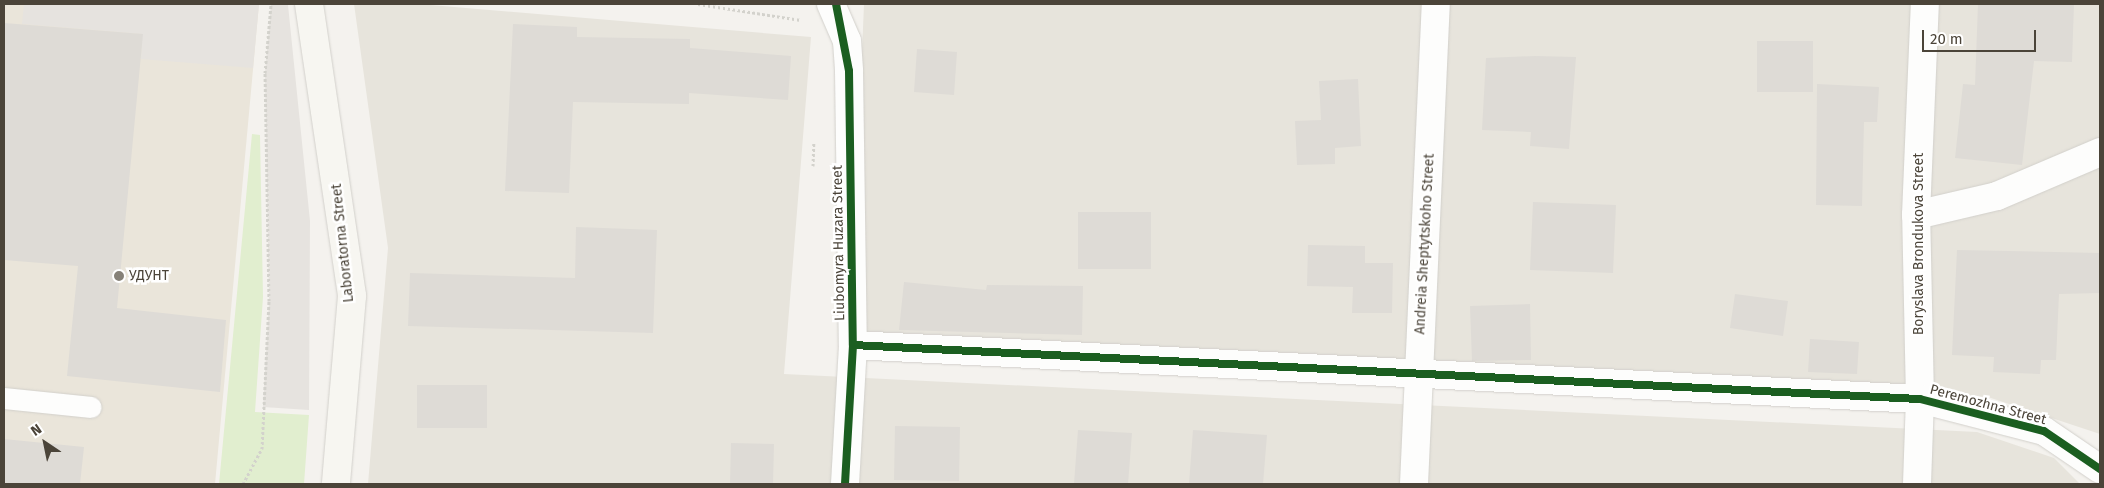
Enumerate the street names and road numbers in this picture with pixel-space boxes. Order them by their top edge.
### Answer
street label: Andreia Sheptytskoho Street [1412,153,1438,335]
street label: Boryslava Brondukova Street [1911,153,1927,335]
street label: Liubomyra Huzara Street [829,165,849,321]
street label: Laboratorna Street [328,183,358,303]
street label: Peremozhna Street [1928,381,2048,429]

